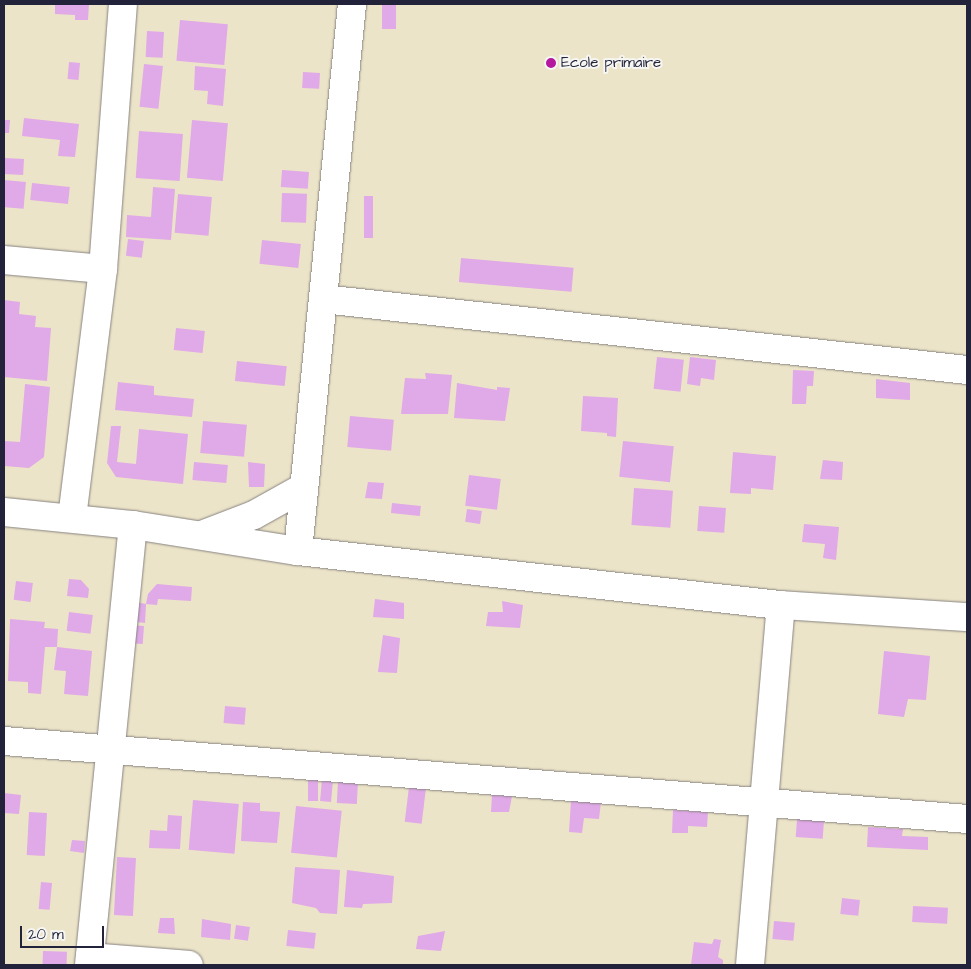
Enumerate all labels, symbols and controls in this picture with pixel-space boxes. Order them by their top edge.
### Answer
place label: Ecole primaire [561,54,661,72]
marker: Ecole primaire [545,57,557,69]
scale bar [22,916,106,948]
text: 20 m [28,924,64,945]

